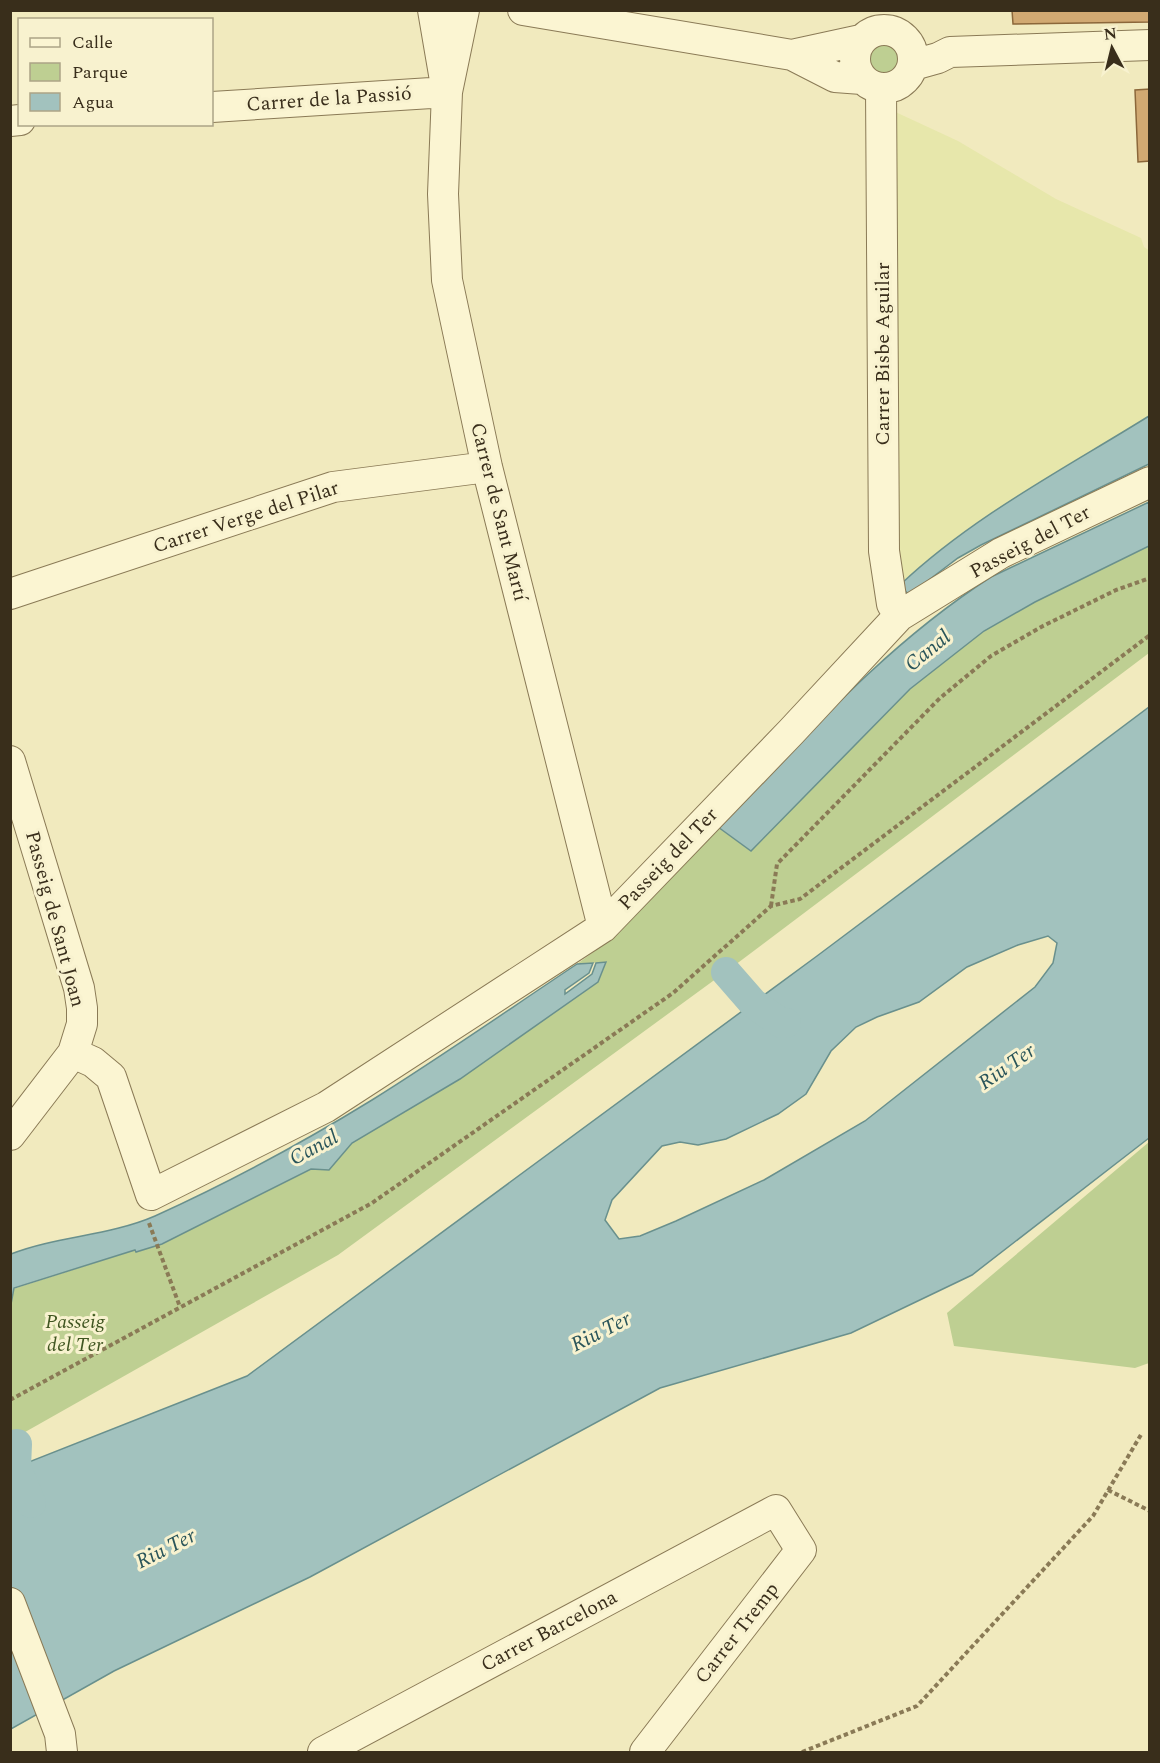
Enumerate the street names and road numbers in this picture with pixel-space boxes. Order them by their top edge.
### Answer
street label: Carrer de la Passió [245,78,413,120]
street label: Carrer Bisbe Aguilar [868,262,898,446]
street label: Carrer de Sant Martí [462,419,536,605]
street label: Carrer Verge del Pilar [149,473,343,561]
street label: Passeig del Ter [964,498,1096,586]
street label: Passeig del Ter [611,801,725,917]
street label: Passeig de Sant Joan [17,828,93,1010]
street label: Carrer Tremp [688,1576,786,1690]
street label: Carrer Barcelona [475,1582,623,1680]

